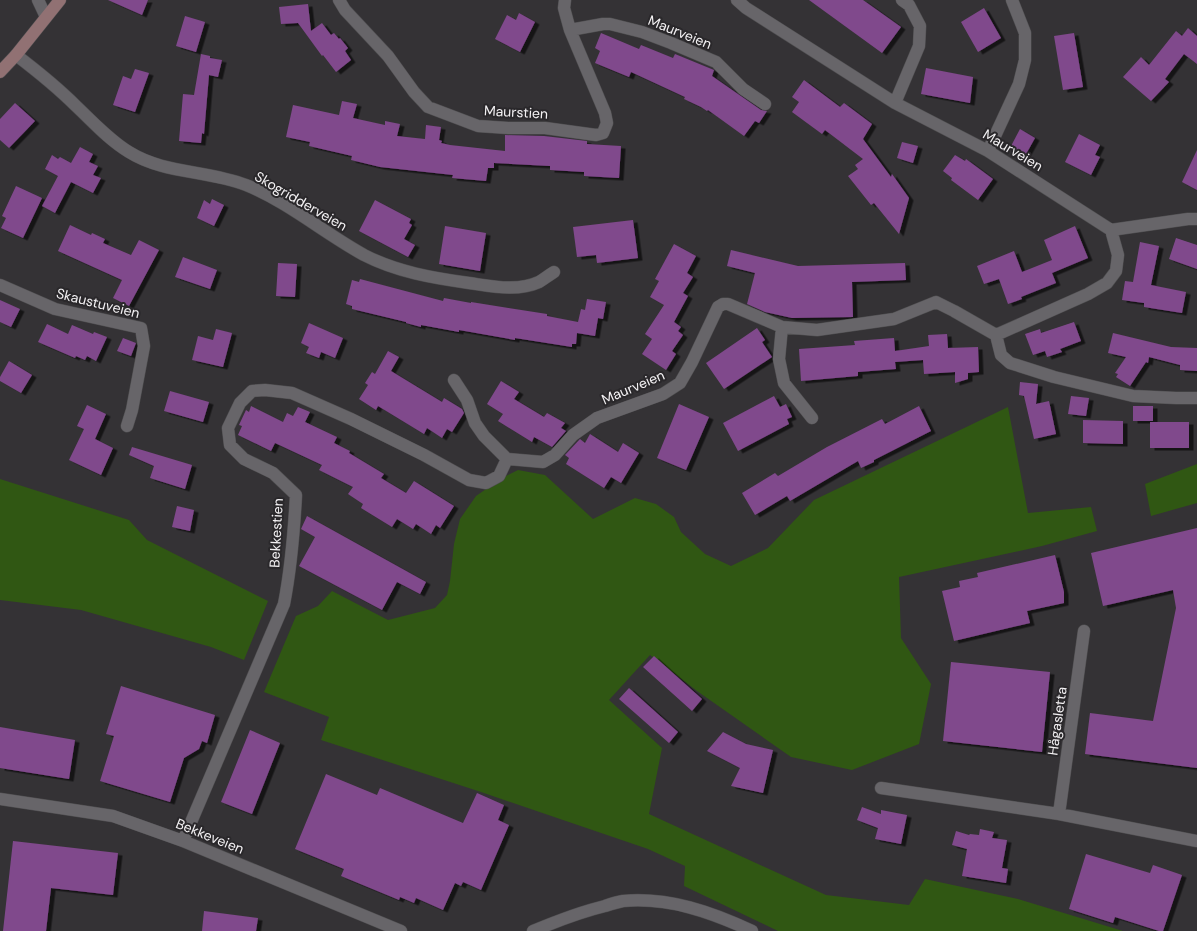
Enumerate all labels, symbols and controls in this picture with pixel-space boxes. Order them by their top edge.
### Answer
street label: Maurveien [646,11,714,53]
street label: Maurstien [483,101,549,123]
street label: Maurveien [980,125,1046,175]
street label: Skogridderveien [251,167,351,235]
street label: Skaustuveien [54,284,142,322]
street label: Maurveien [599,366,667,408]
street label: Bekkestien [265,498,287,568]
street label: Hågasletta [1043,686,1071,756]
street label: Bekkeveien [173,814,247,858]

